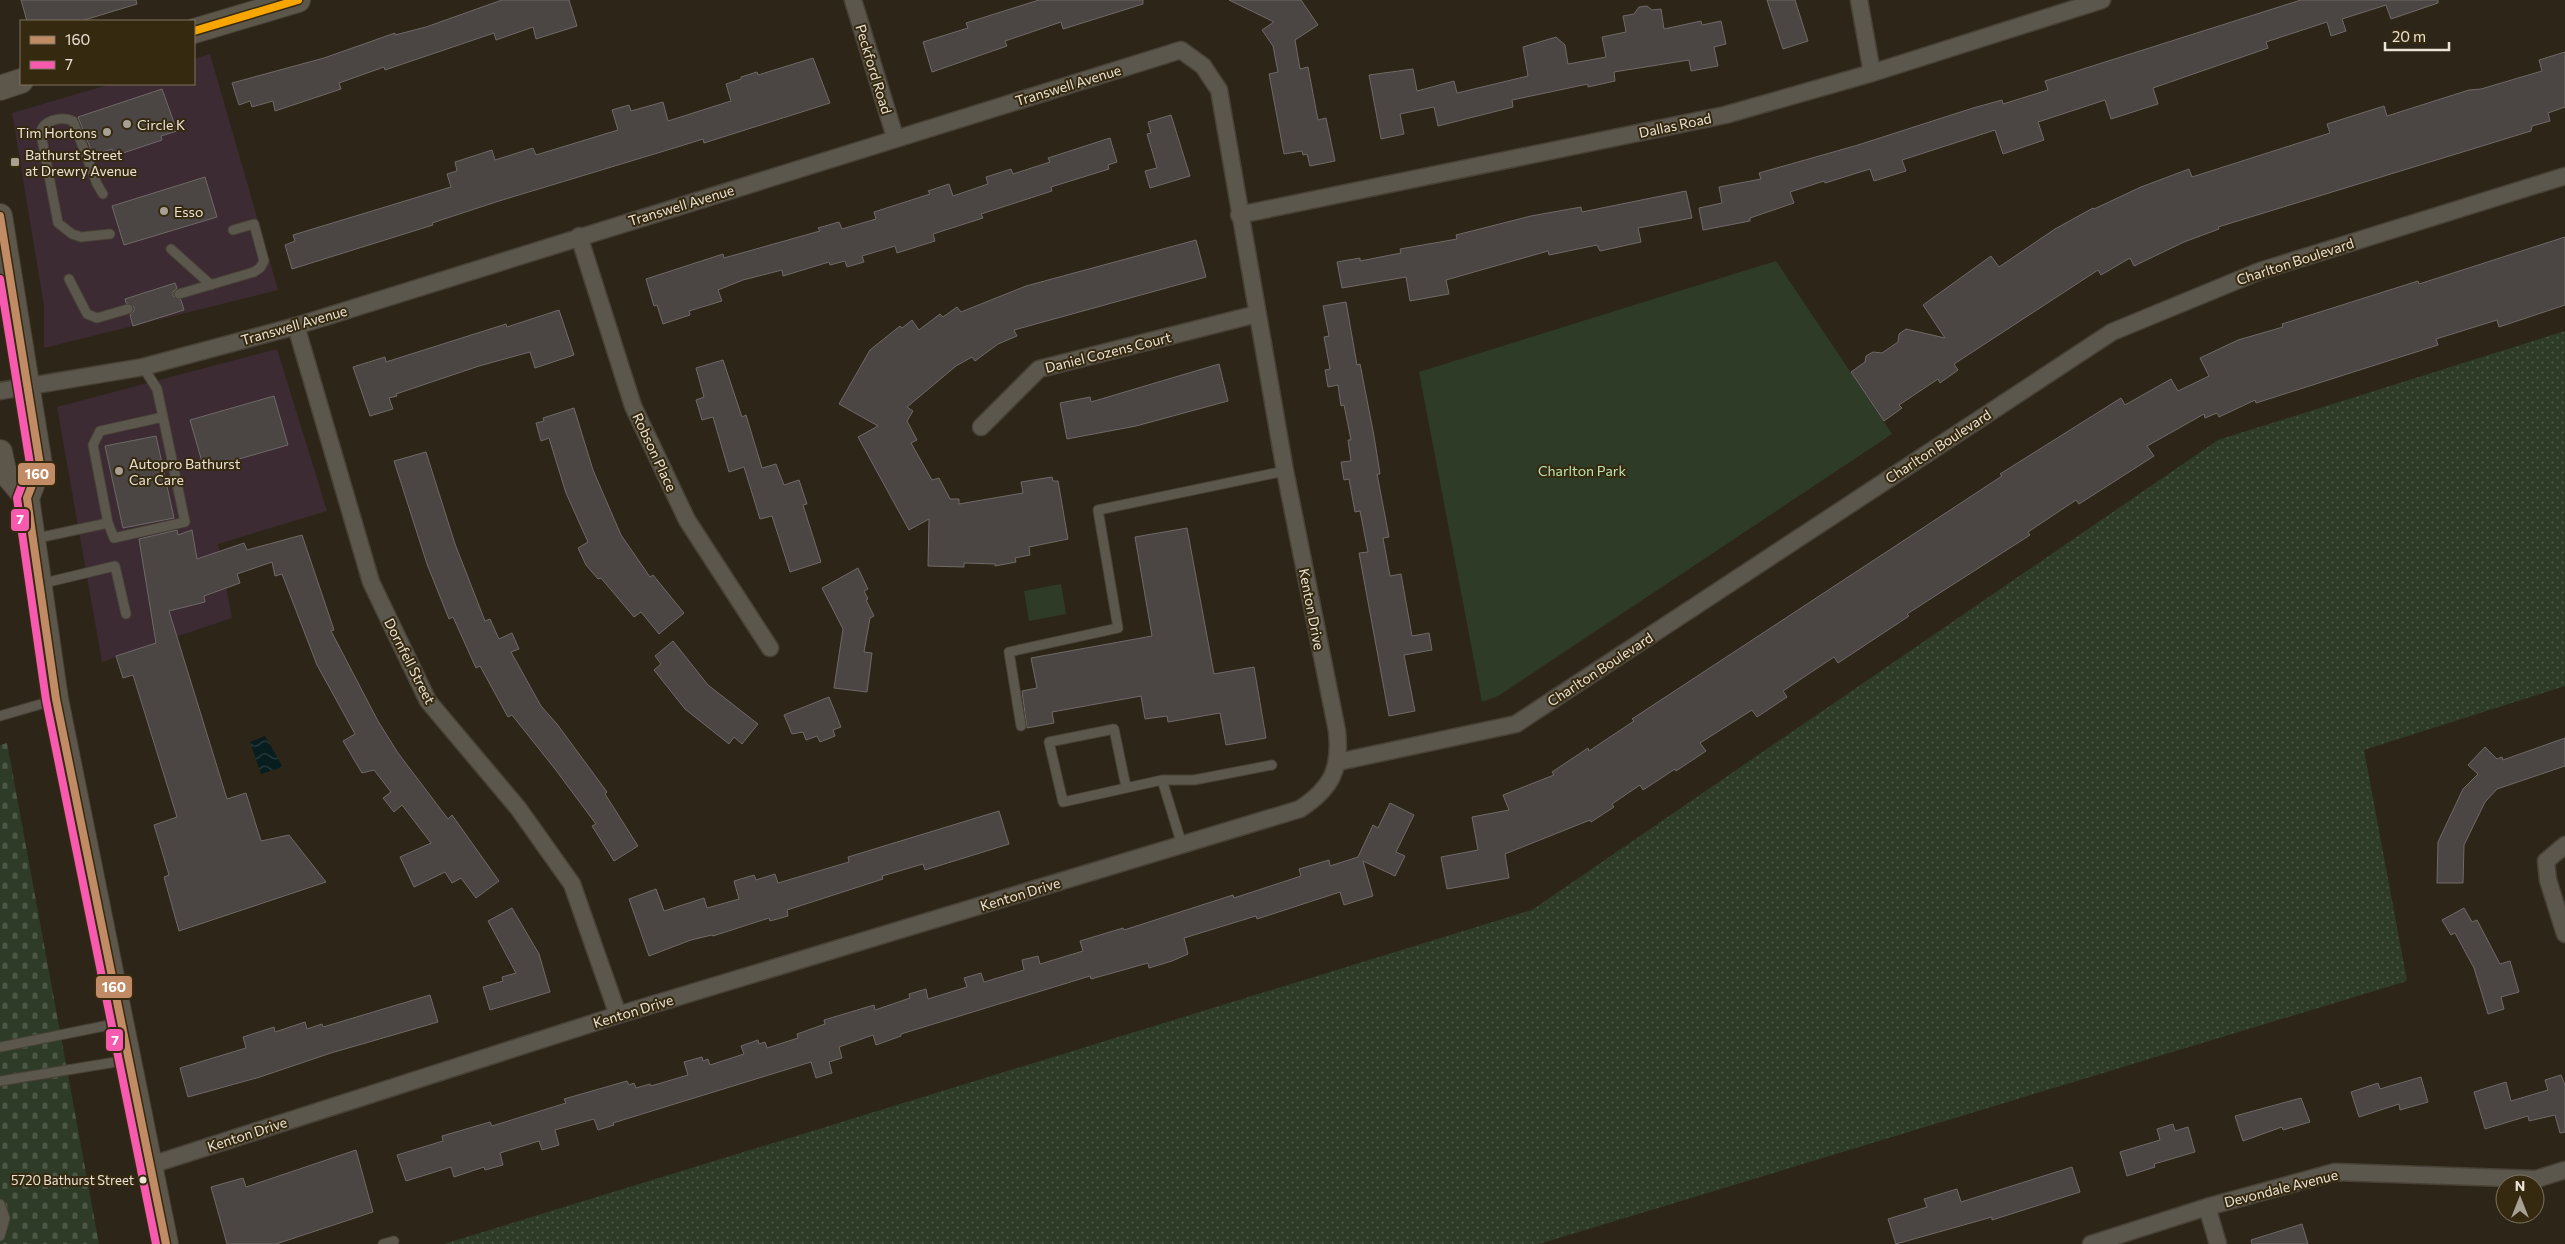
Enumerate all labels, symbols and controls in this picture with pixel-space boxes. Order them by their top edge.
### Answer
legend [20,20,195,85]
scale bar [2385,20,2449,52]
street label: Peckford Road [852,22,896,116]
text: 20 m [2392,27,2426,45]
text: 160 [65,30,90,48]
text: 7 [65,55,73,73]
street label: Transwell Avenue [1013,61,1123,109]
street label: Dallas Road [1637,109,1713,141]
place label: Circle K [137,116,185,133]
marker: Circle K [121,118,133,130]
place label: Tim Hortons [17,124,97,141]
marker: Tim Hortons [101,126,113,138]
place label: Bathurst Street at Drewry Avenue [25,146,137,179]
marker: Bathurst Street at Drewry Avenue [9,156,21,168]
street label: Transwell Avenue [626,181,736,229]
place label: Esso [174,203,203,220]
marker: Esso [158,205,170,217]
street label: Charlton Boulevard [2234,234,2356,288]
street label: Transwell Avenue [239,302,349,348]
street label: Daniel Cozens Court [1043,328,1173,376]
street label: Charlton Boulevard [1882,405,1994,487]
street label: Robson Place [629,410,681,494]
place label: Autopro Bathurst Car Care [129,455,241,488]
line badge: 160 [17,462,56,486]
park label: Charlton Park [1538,462,1626,479]
text: 160 [25,465,49,482]
marker: Autopro Bathurst Car Care [113,465,125,477]
line badge: 7 [10,508,30,532]
text: 7 [16,510,24,527]
street label: Kenton Drive [1296,567,1328,651]
street label: Dornfell Street [381,615,439,707]
street label: Charlton Boulevard [1544,628,1656,710]
street label: Kenton Drive [978,874,1062,914]
line badge: 160 [95,975,133,999]
text: 160 [102,978,126,995]
street label: Kenton Drive [591,991,675,1031]
line badge: 7 [105,1028,124,1052]
text: 7 [111,1031,119,1048]
street label: Kenton Drive [205,1113,289,1155]
street label: Devondale Avenue [2222,1166,2340,1210]
place label: 5720 Bathurst Street [11,1172,134,1188]
north arrow [2495,1174,2545,1224]
marker: 5720 Bathurst Street [138,1175,148,1185]
text: N [2515,1177,2525,1194]

